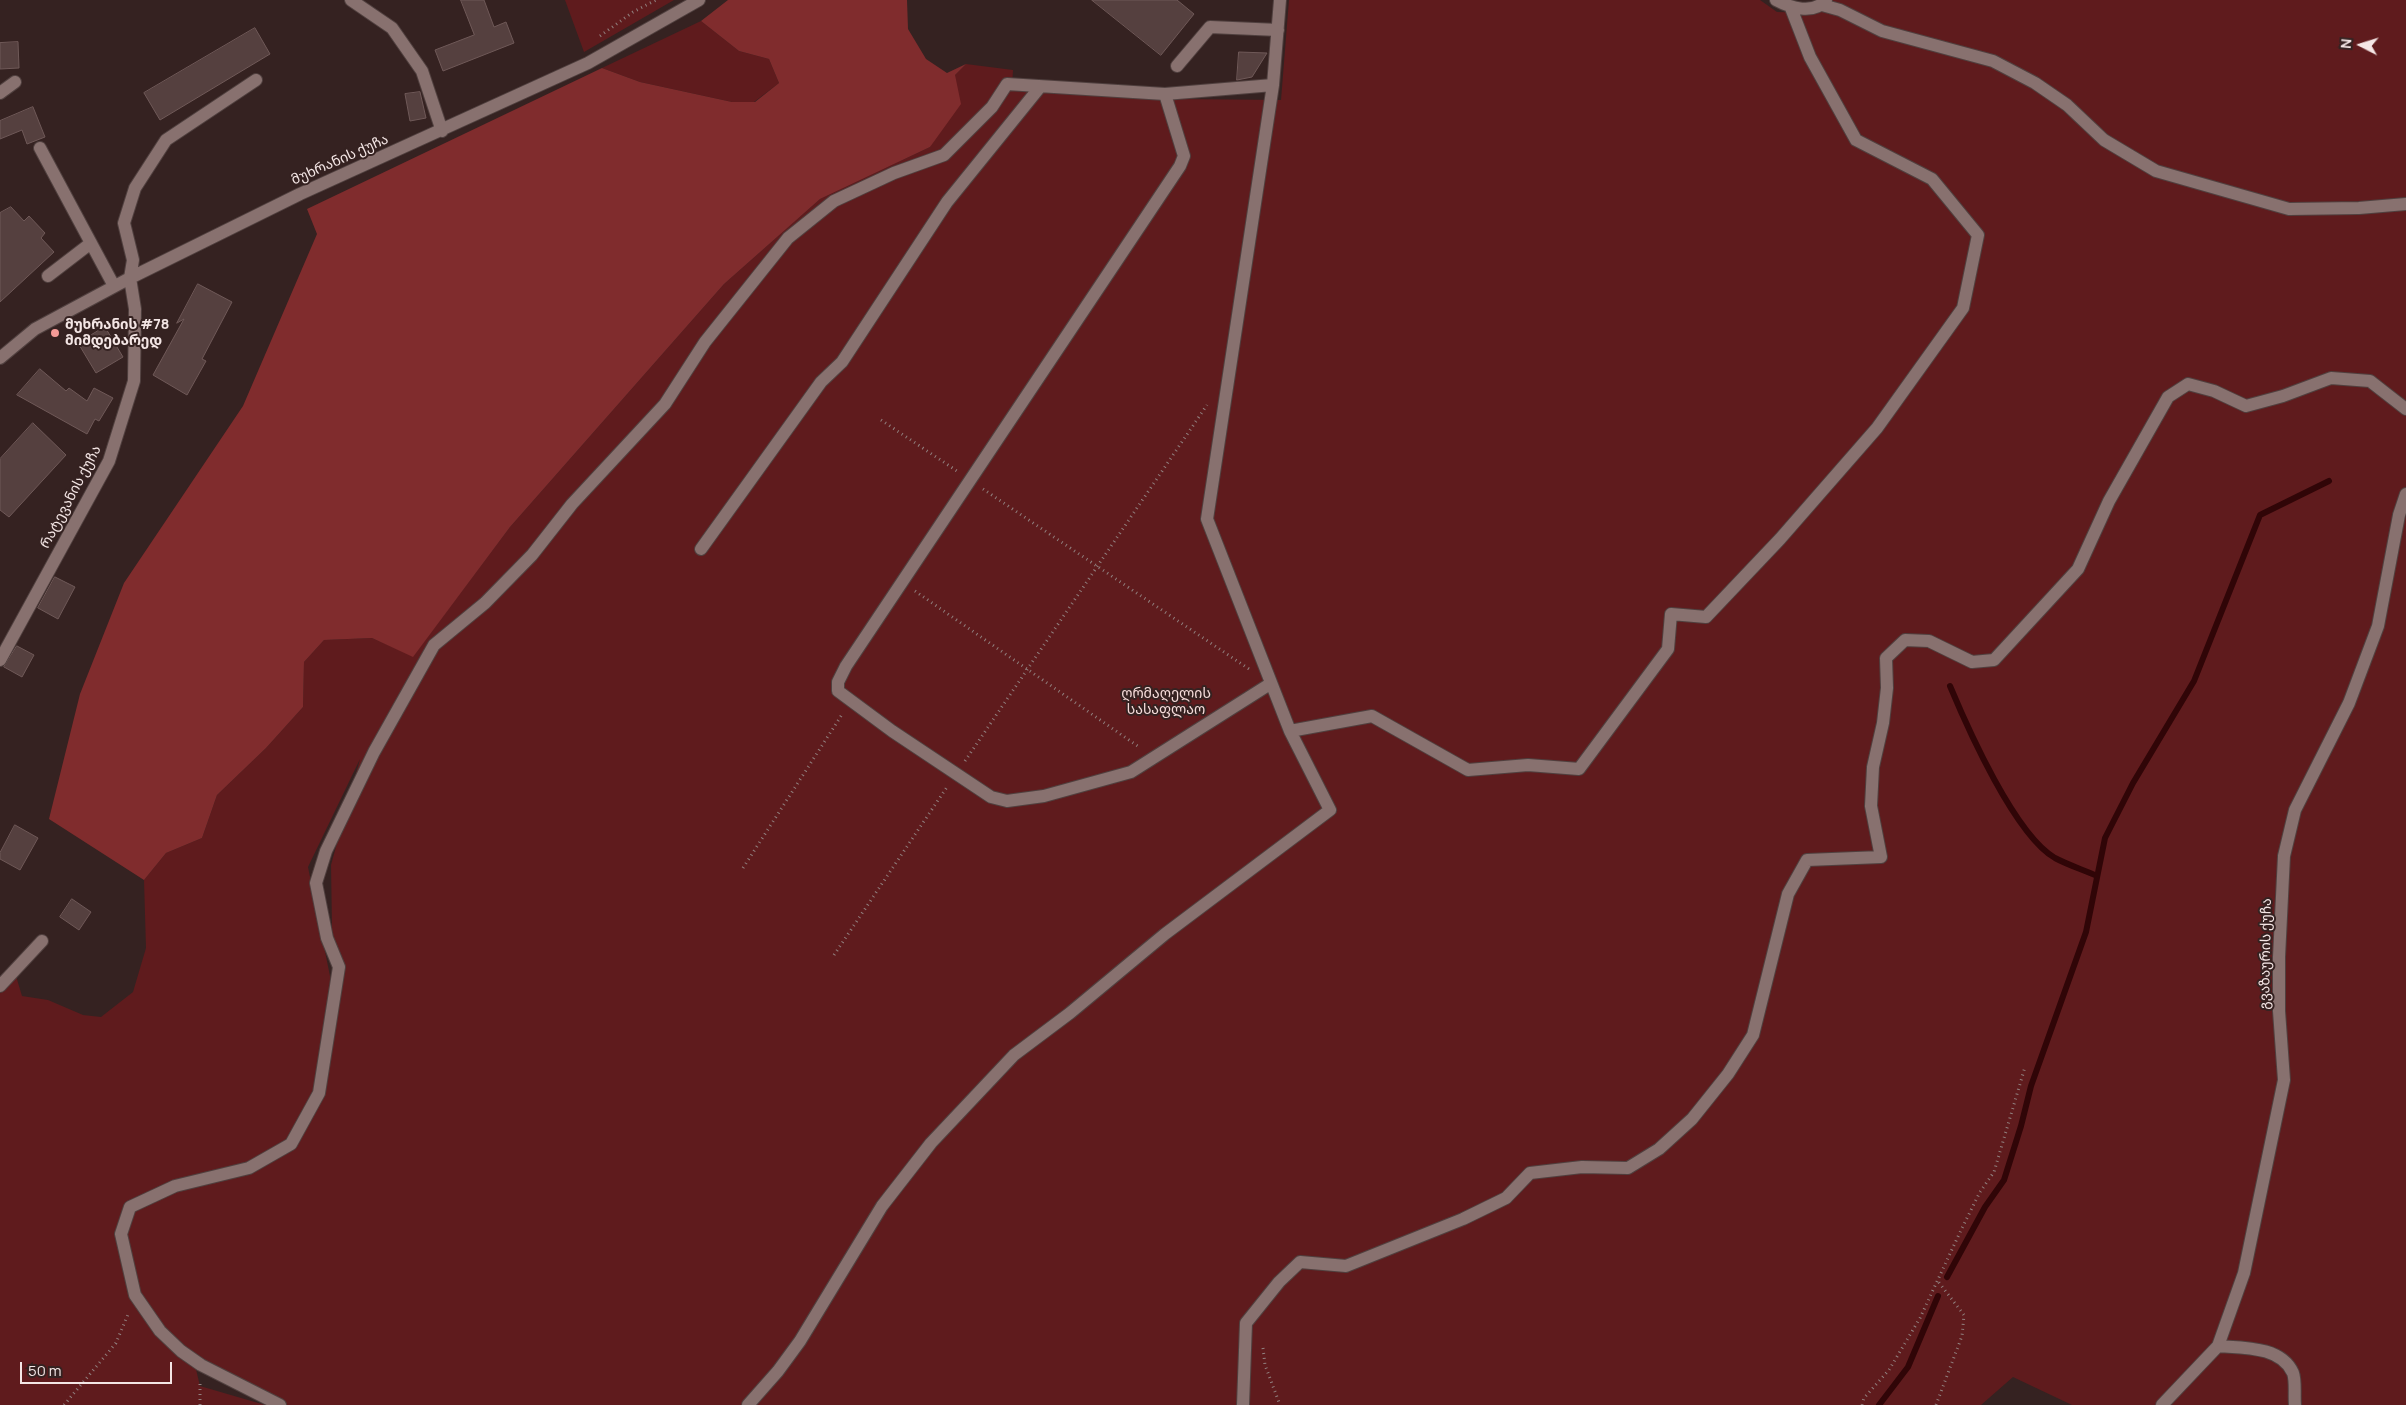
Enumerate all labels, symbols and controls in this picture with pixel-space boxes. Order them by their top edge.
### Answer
north arrow [2336,20,2386,70]
text: N [2336,38,2355,49]
street label: მუხრანის ქუჩა [289,131,391,189]
place label: მუხრანის #78 მიმდებარედ [65,317,169,350]
marker: მუხრანის #78 მიმდებარედ [49,327,61,339]
street label: რატევანის ქუჩა [37,443,105,551]
park label: ღრმაღელის სასაფლაო [1121,686,1211,719]
street label: გვაზაურის ქუჩა [2257,898,2275,1010]
scale bar [22,1352,175,1384]
text: 50 m [28,1360,62,1381]

